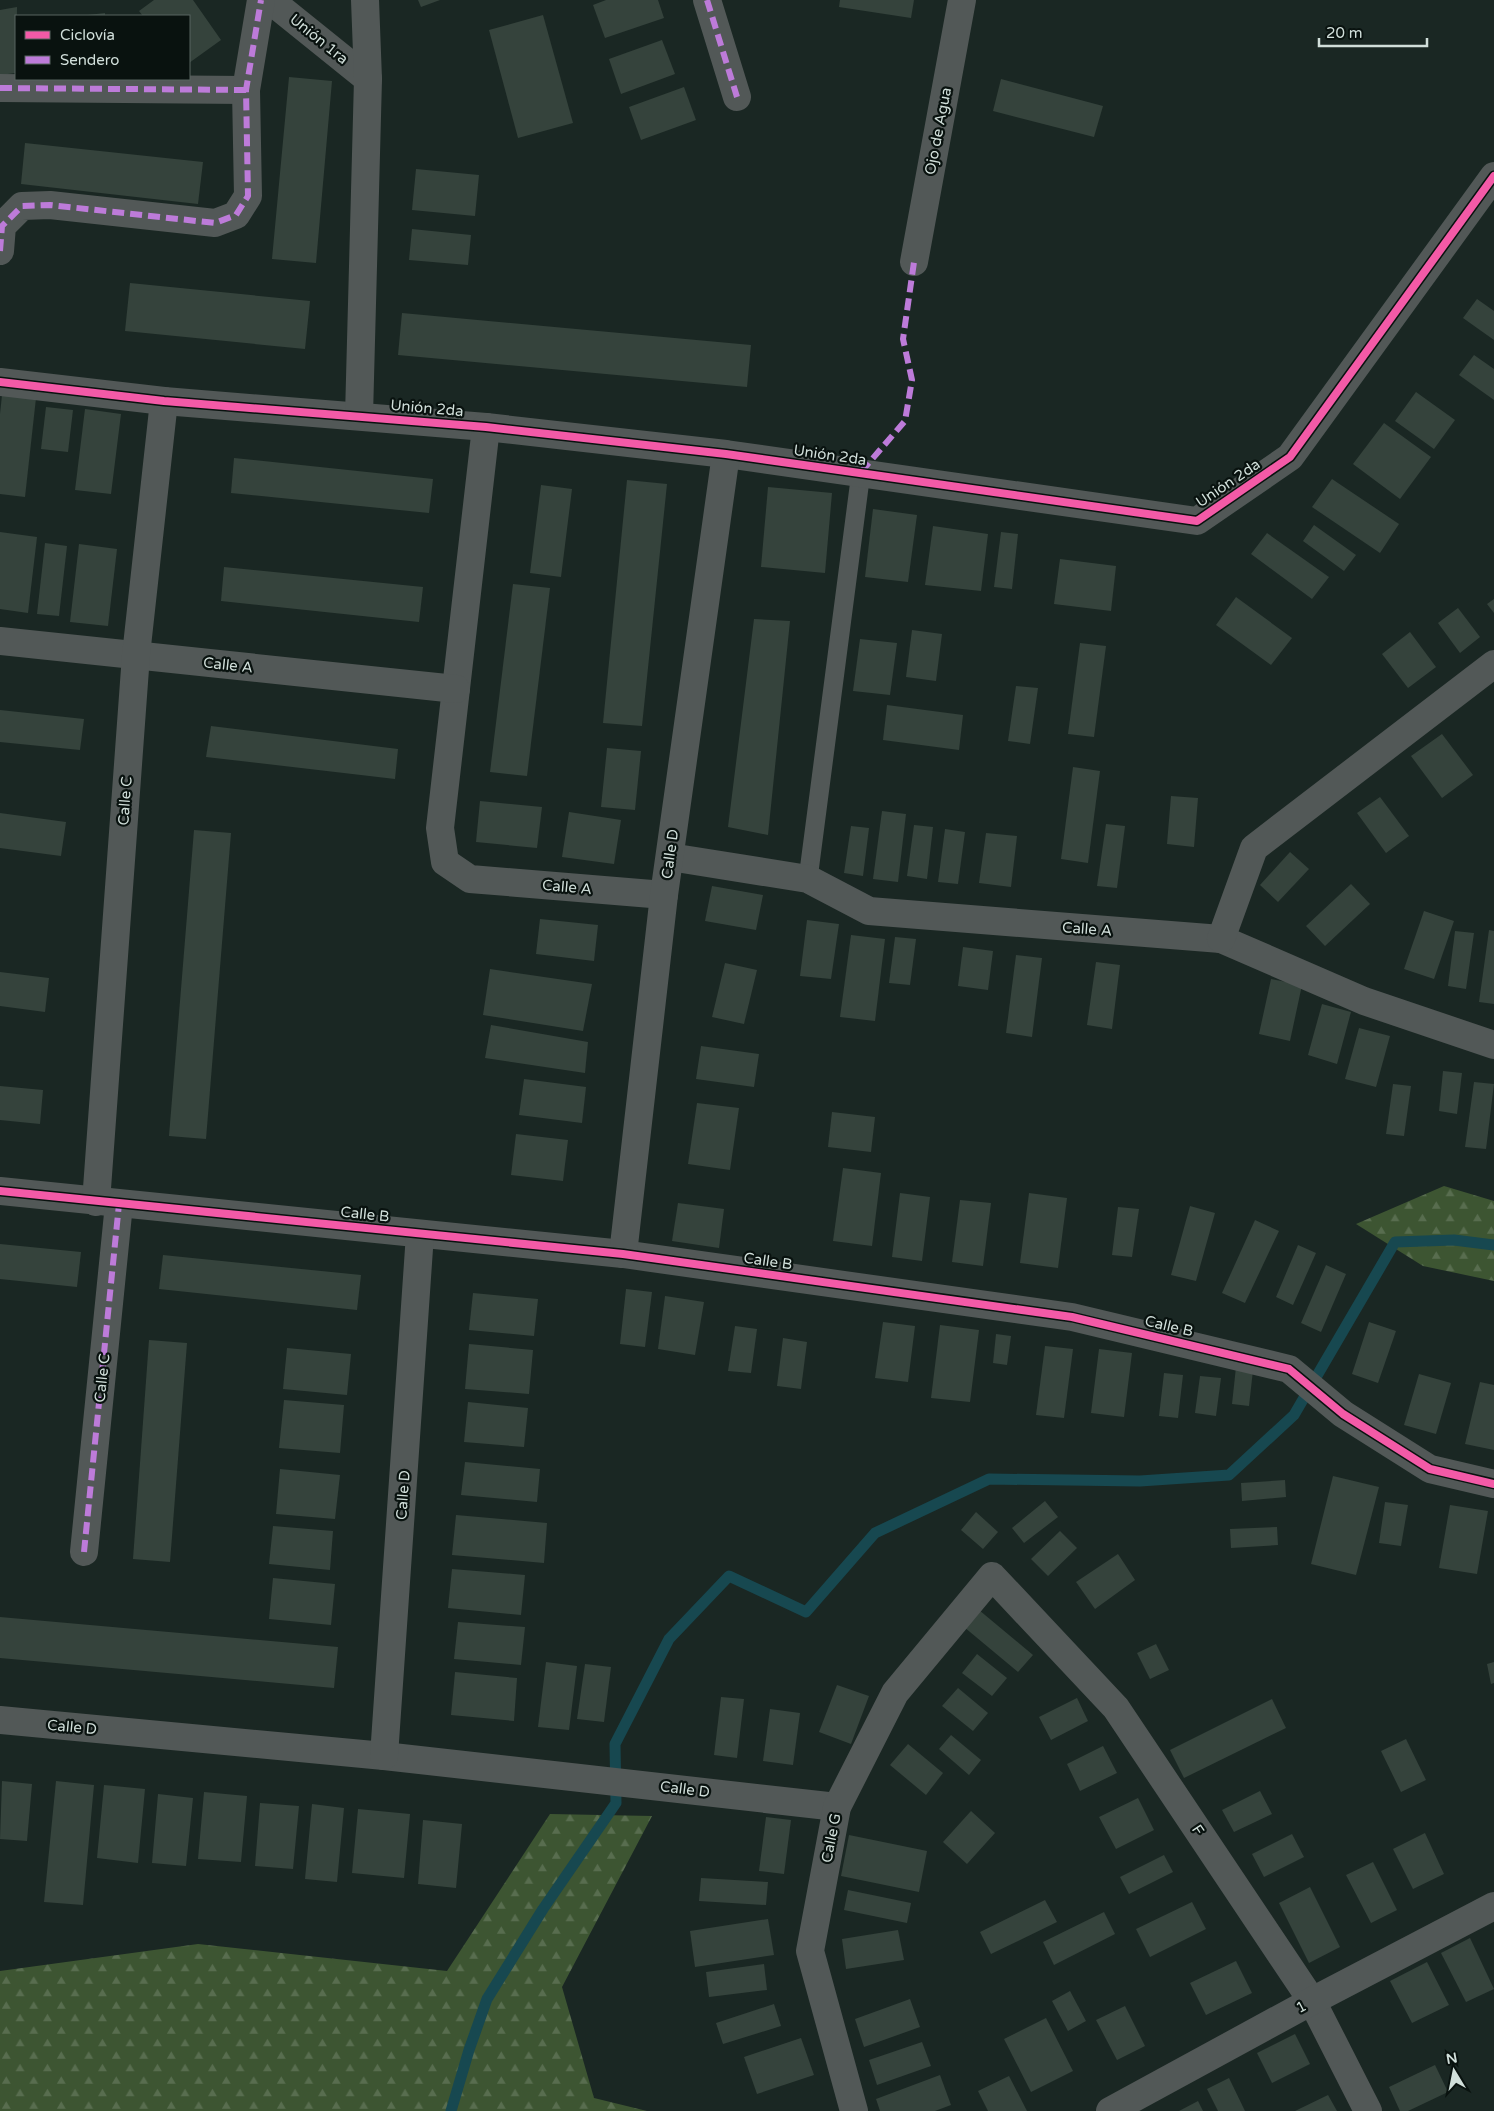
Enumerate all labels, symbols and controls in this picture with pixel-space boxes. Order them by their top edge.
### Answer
street label: Unión 1ra [286,10,352,68]
legend [15,15,190,80]
scale bar [1319,15,1426,47]
text: 20 m [1326,24,1363,42]
text: Ciclovía [60,26,115,44]
text: Sendero [60,51,119,69]
street label: Ojo de Agua [921,86,955,176]
street label: Unión 2da [390,396,464,420]
street label: Unión 2da [792,441,868,469]
street label: Unión 2da [1193,455,1263,511]
street label: Calle A [202,653,254,677]
street label: Calle C [114,776,136,826]
street label: Calle D [658,828,682,880]
street label: Calle A [541,876,593,898]
street label: Calle A [1061,918,1113,940]
street label: Calle B [340,1202,390,1226]
street label: Calle B [742,1249,794,1273]
street label: Calle B [1143,1312,1195,1340]
street label: Calle C [90,1353,114,1403]
street label: Calle D [392,1469,414,1521]
street label: Calle D [46,1716,98,1738]
street label: Calle D [659,1777,711,1801]
street label: Calle G [817,1812,845,1864]
street label: F [1188,1821,1208,1839]
street label: 1 [1293,1997,1309,2017]
north arrow [1429,2046,1479,2096]
text: N [1445,2049,1459,2068]

